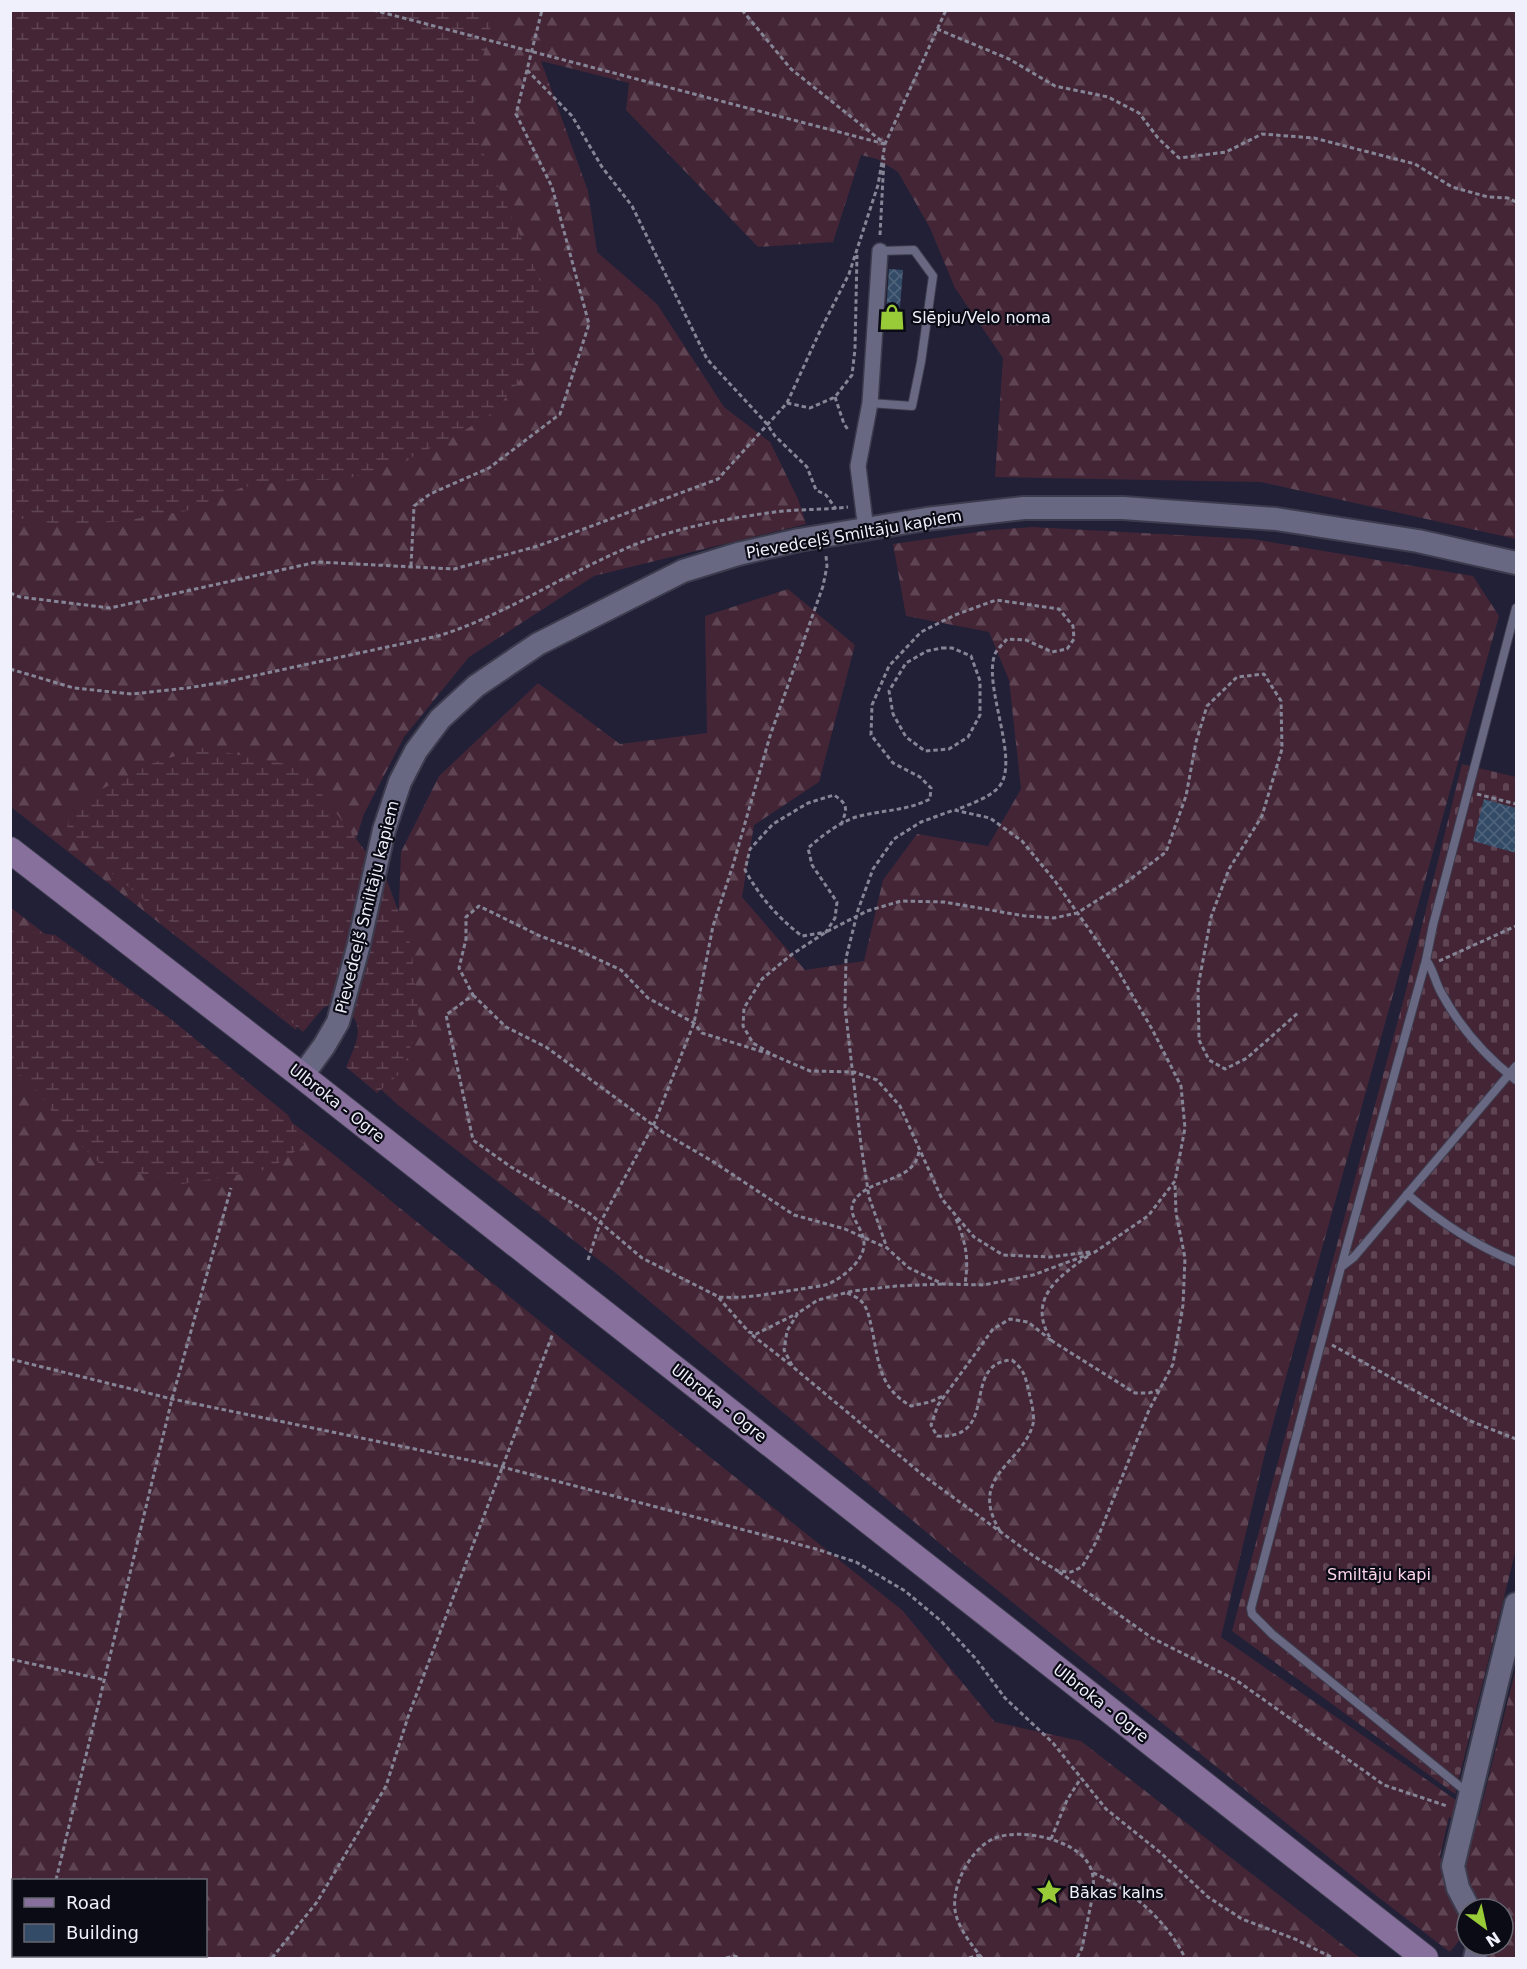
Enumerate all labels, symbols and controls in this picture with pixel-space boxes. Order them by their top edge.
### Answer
shop icon: Slēpju/Velo noma [877,302,907,332]
place label: Slēpju/Velo noma [912,308,1051,327]
street label: Pievedceļš Smiltāju kapiem [745,506,963,562]
street label: Pievedceļš Smiltāju kapiem [331,799,403,1015]
street label: Ulbroka - Ogre [285,1060,389,1146]
street label: Ulbroka - Ogre [667,1360,771,1446]
park label: Smiltāju kapi [1327,1565,1431,1584]
street label: Ulbroka - Ogre [1049,1660,1153,1746]
place icon: Bākas kalns [1034,1877,1064,1907]
legend [12,1879,207,1957]
place label: Bākas kalns [1069,1883,1164,1902]
text: Road [66,1892,111,1913]
north arrow [1455,1897,1515,1957]
text: Building [66,1922,139,1943]
text: N [1482,1928,1504,1951]

